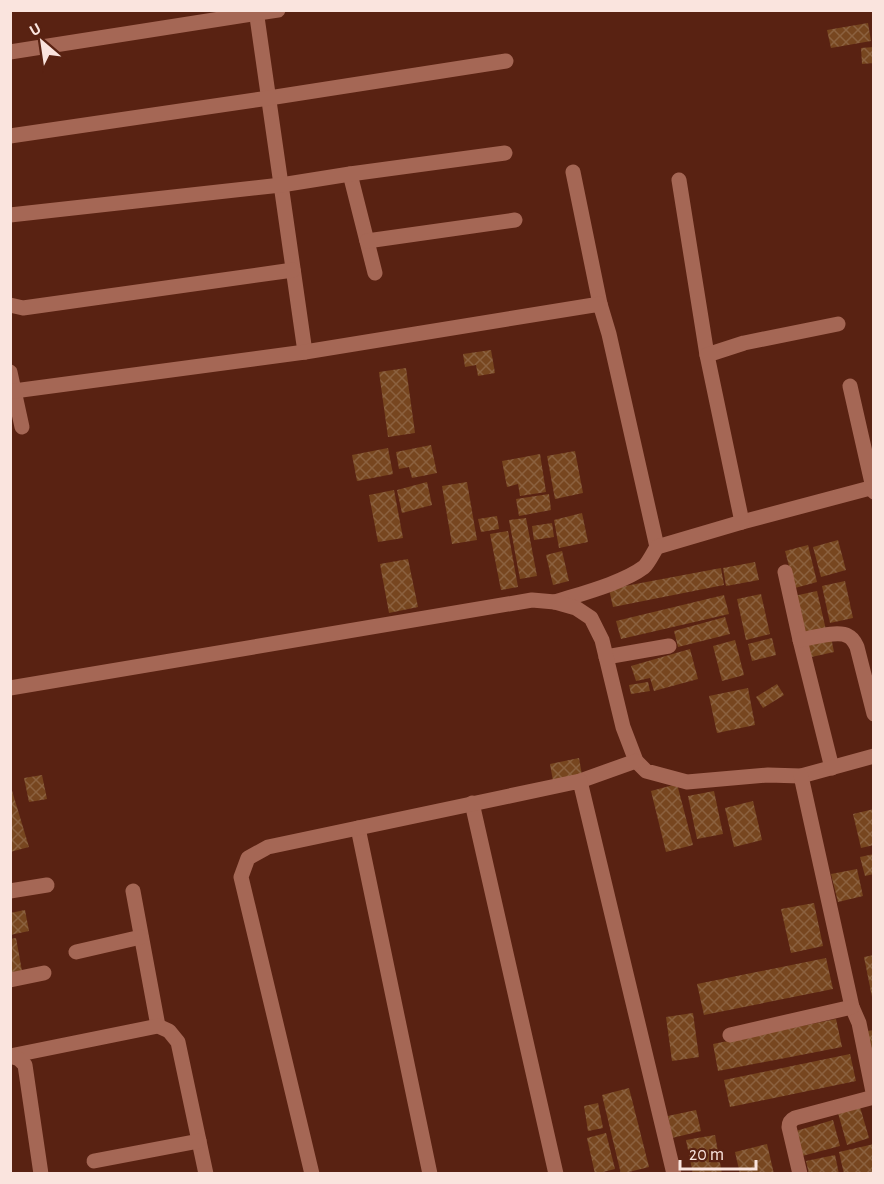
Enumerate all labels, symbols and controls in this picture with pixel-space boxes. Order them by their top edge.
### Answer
north arrow [12,12,72,72]
text: U [27,20,44,39]
scale bar [680,1133,756,1171]
text: 20 m [689,1146,724,1164]

